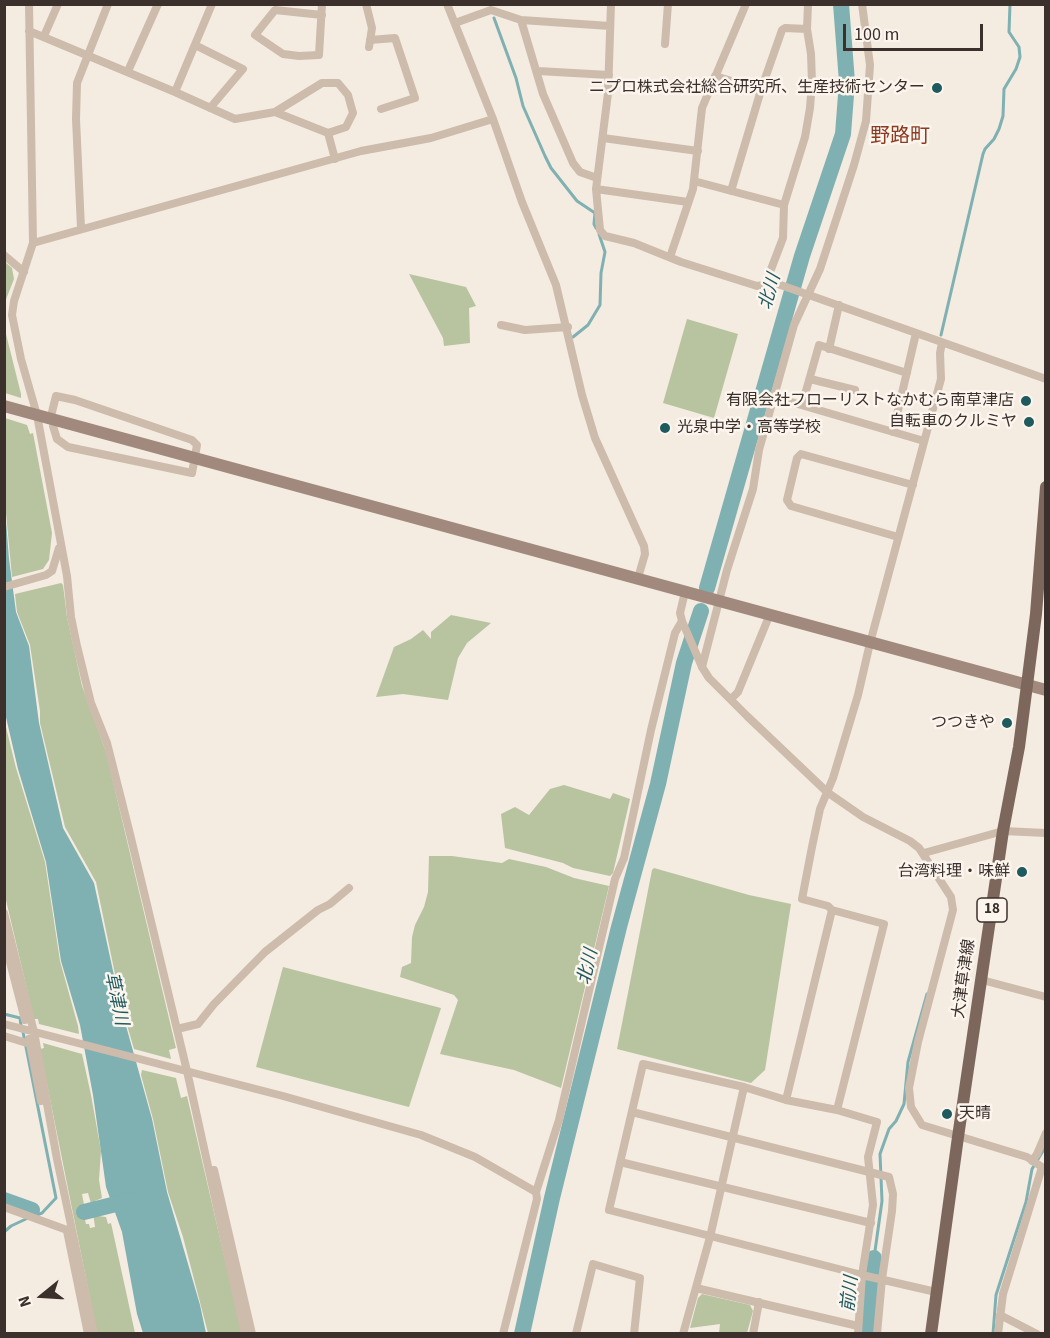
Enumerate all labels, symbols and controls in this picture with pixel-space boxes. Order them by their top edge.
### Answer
scale bar [846,12,986,50]
text: 100 m [854,22,899,47]
place label: ニプロ株式会社総合研究所、生産技術センター [589,78,925,98]
marker: ニプロ株式会社総合研究所、生産技術センター [930,81,944,95]
district label: 野路町 [870,126,930,150]
water label: 北川 [756,272,786,312]
place label: 有限会社フローリストなかむら南草津店 [726,391,1014,411]
marker: 有限会社フローリストなかむら南草津店 [1019,394,1033,408]
place label: 自転車のクルミヤ [889,412,1017,432]
marker: 自転車のクルミヤ [1022,415,1036,429]
place label: 光泉中学・高等学校 [677,418,821,438]
marker: 光泉中学・高等学校 [658,421,672,435]
place label: つつきや [931,713,995,733]
marker: つつきや [1000,716,1014,730]
place label: 台湾料理・味鮮 [898,862,1010,882]
marker: 台湾料理・味鮮 [1015,865,1029,879]
road number: 18 [977,898,1007,922]
street label: 大津草津線 [950,938,980,1020]
water label: 北川 [574,947,604,987]
water label: 草津川 [99,970,131,1028]
place label: 天晴 [959,1104,991,1124]
marker: 天晴 [940,1107,954,1121]
north arrow [12,1266,72,1326]
water label: 前川 [838,1275,864,1313]
text: N [13,1293,37,1310]

